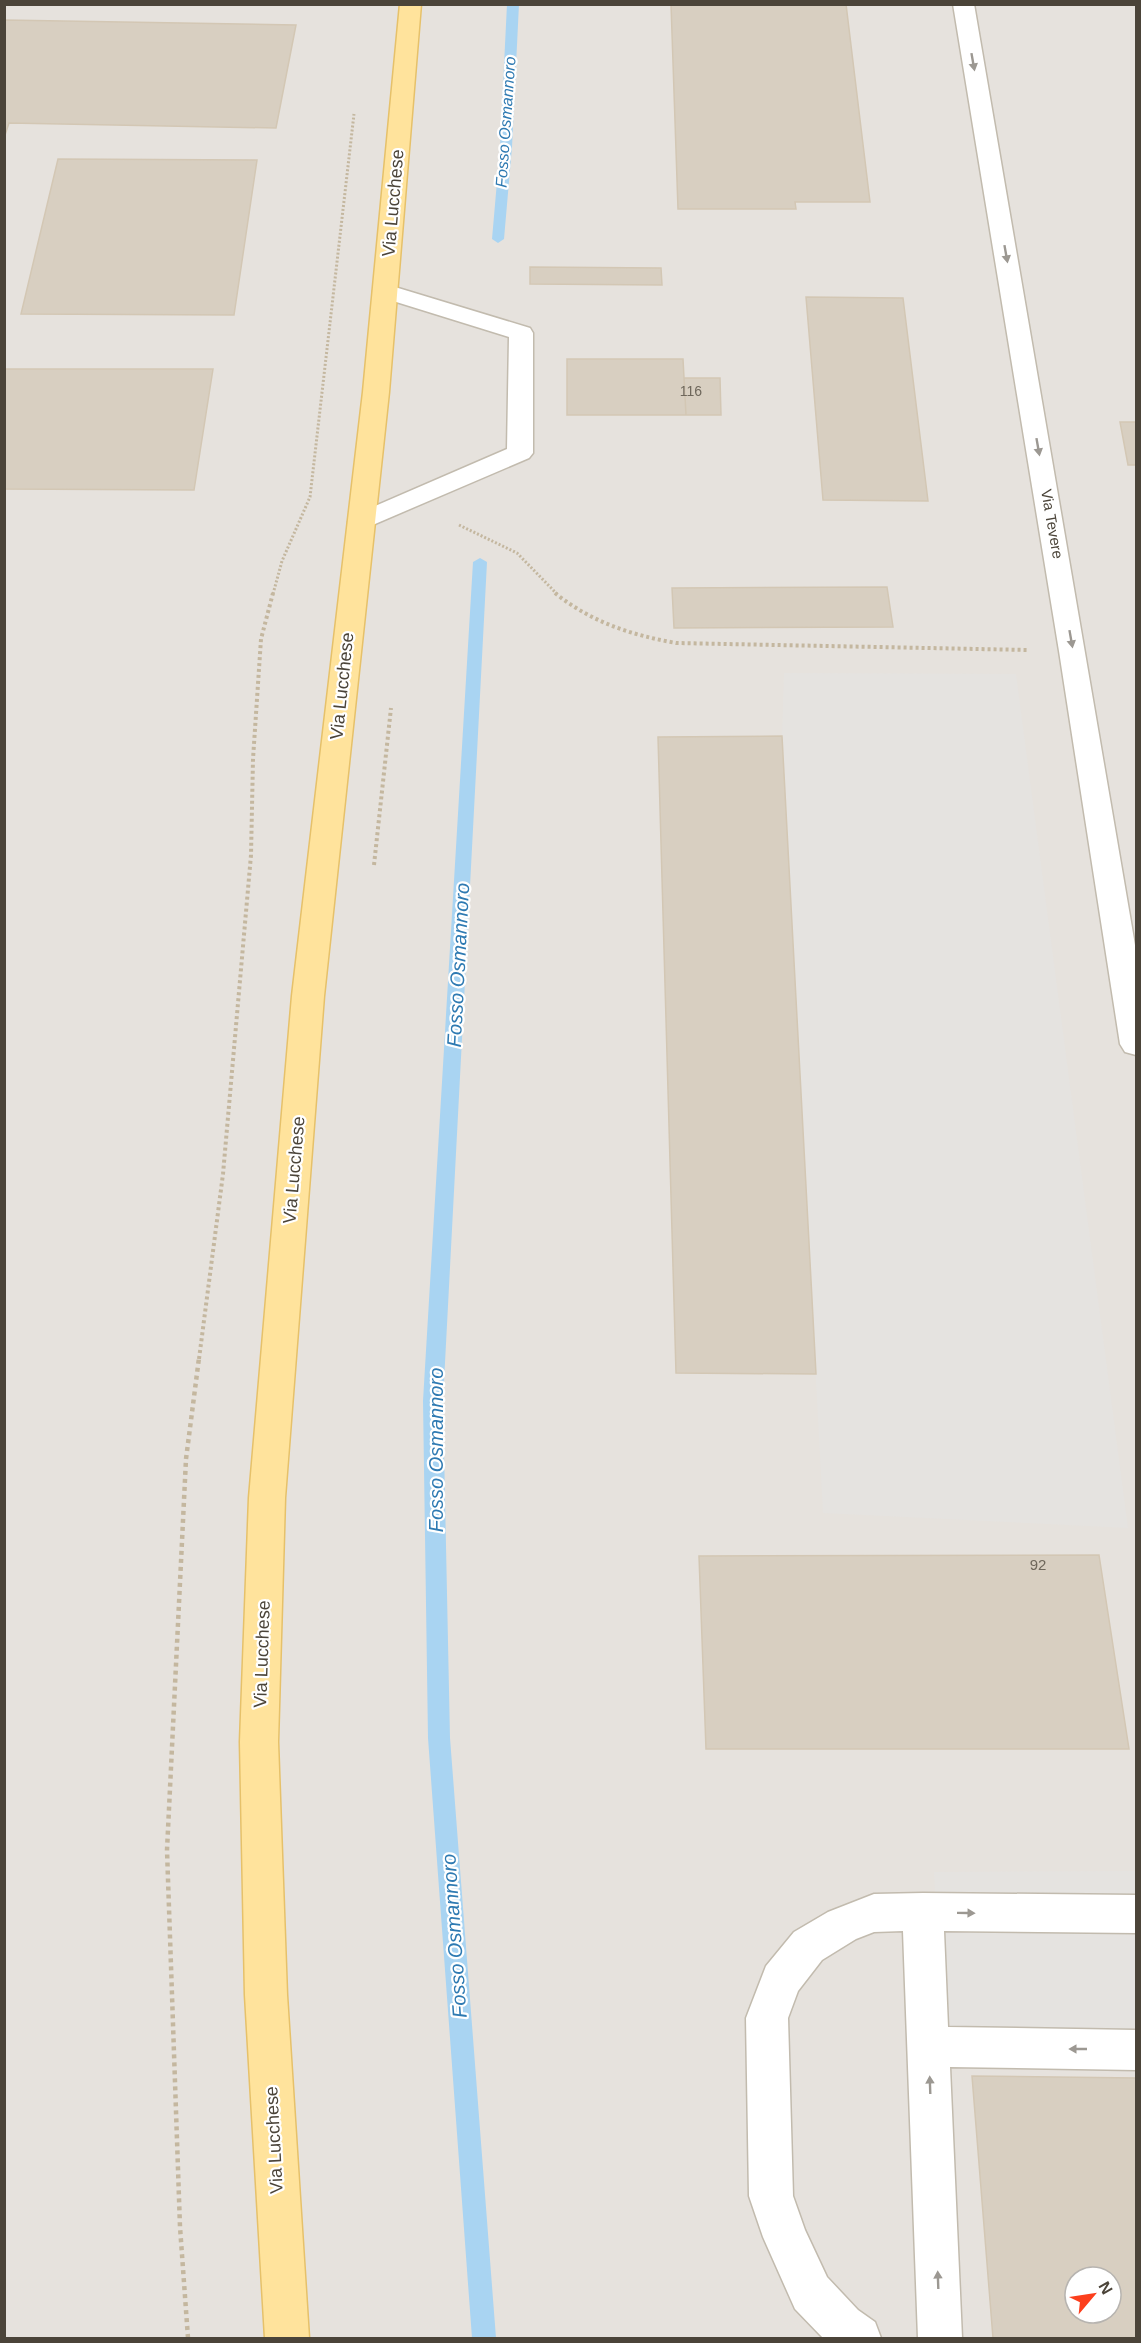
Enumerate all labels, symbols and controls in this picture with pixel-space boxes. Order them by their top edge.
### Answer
one-way arrow [968,53,977,72]
water label: Fosso Osmannoro [492,56,519,188]
street label: Via Lucchese [378,148,408,258]
one-way arrow [1001,245,1010,264]
house number: 116 [680,383,702,399]
one-way arrow [1034,437,1043,456]
street label: Via Tevere [1038,488,1067,560]
one-way arrow [1067,629,1076,648]
street label: Via Lucchese [326,631,358,741]
water label: Fosso Osmannoro [443,882,473,1048]
street label: Via Lucchese [279,1115,309,1225]
water label: Fosso Osmannoro [425,1368,447,1532]
house number: 92 [1030,1556,1046,1573]
street label: Via Lucchese [250,1600,274,1708]
water label: Fosso Osmannoro [437,1853,471,2019]
one-way arrow [956,1908,975,1918]
one-way arrow [1069,2044,1088,2054]
one-way arrow [926,2076,935,2095]
street label: Via Lucchese [261,2086,287,2194]
north arrow [1063,2265,1123,2325]
one-way arrow [933,2271,942,2290]
text: N [1095,2279,1116,2297]

